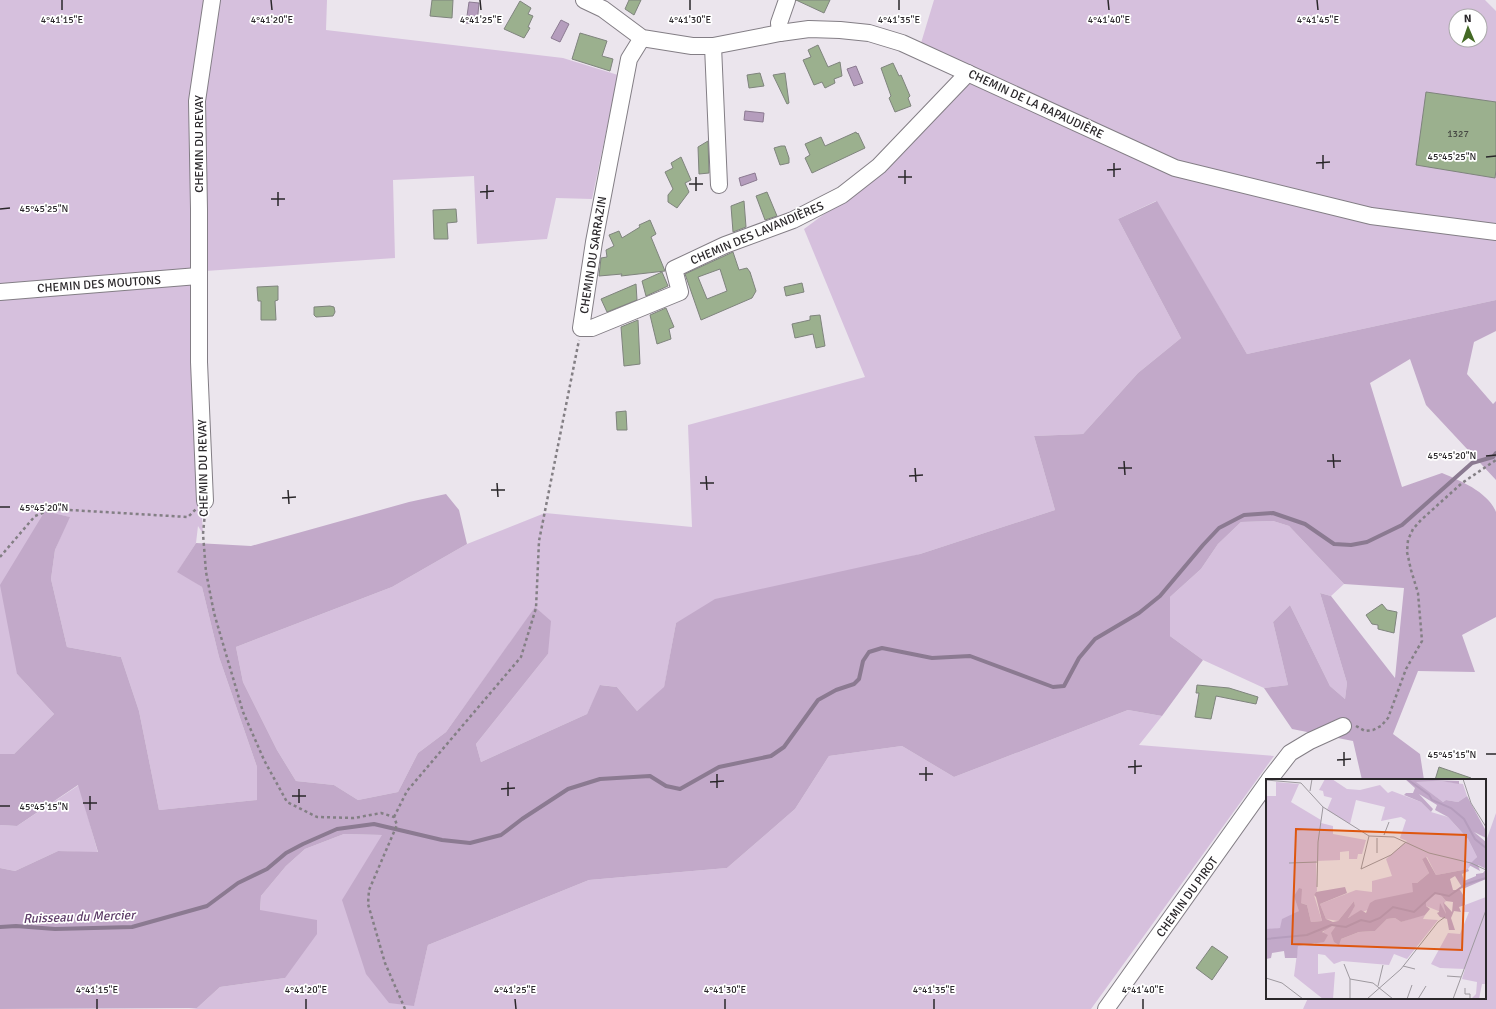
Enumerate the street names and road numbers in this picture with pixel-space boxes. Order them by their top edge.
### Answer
street label: CHEMIN DE LA RAPAUDIÈRE [966,67,1106,142]
street label: CHEMIN DU REVAY [192,95,207,193]
street label: CHEMIN DU SARRAZIN [577,195,610,315]
street label: CHEMIN DES LAVANDIÈRES [688,198,826,268]
street label: CHEMIN DES MOUTONS [37,273,162,296]
street label: CHEMIN DU REVAY [195,419,212,517]
street label: CHEMIN DU PIROT [1153,854,1222,940]

